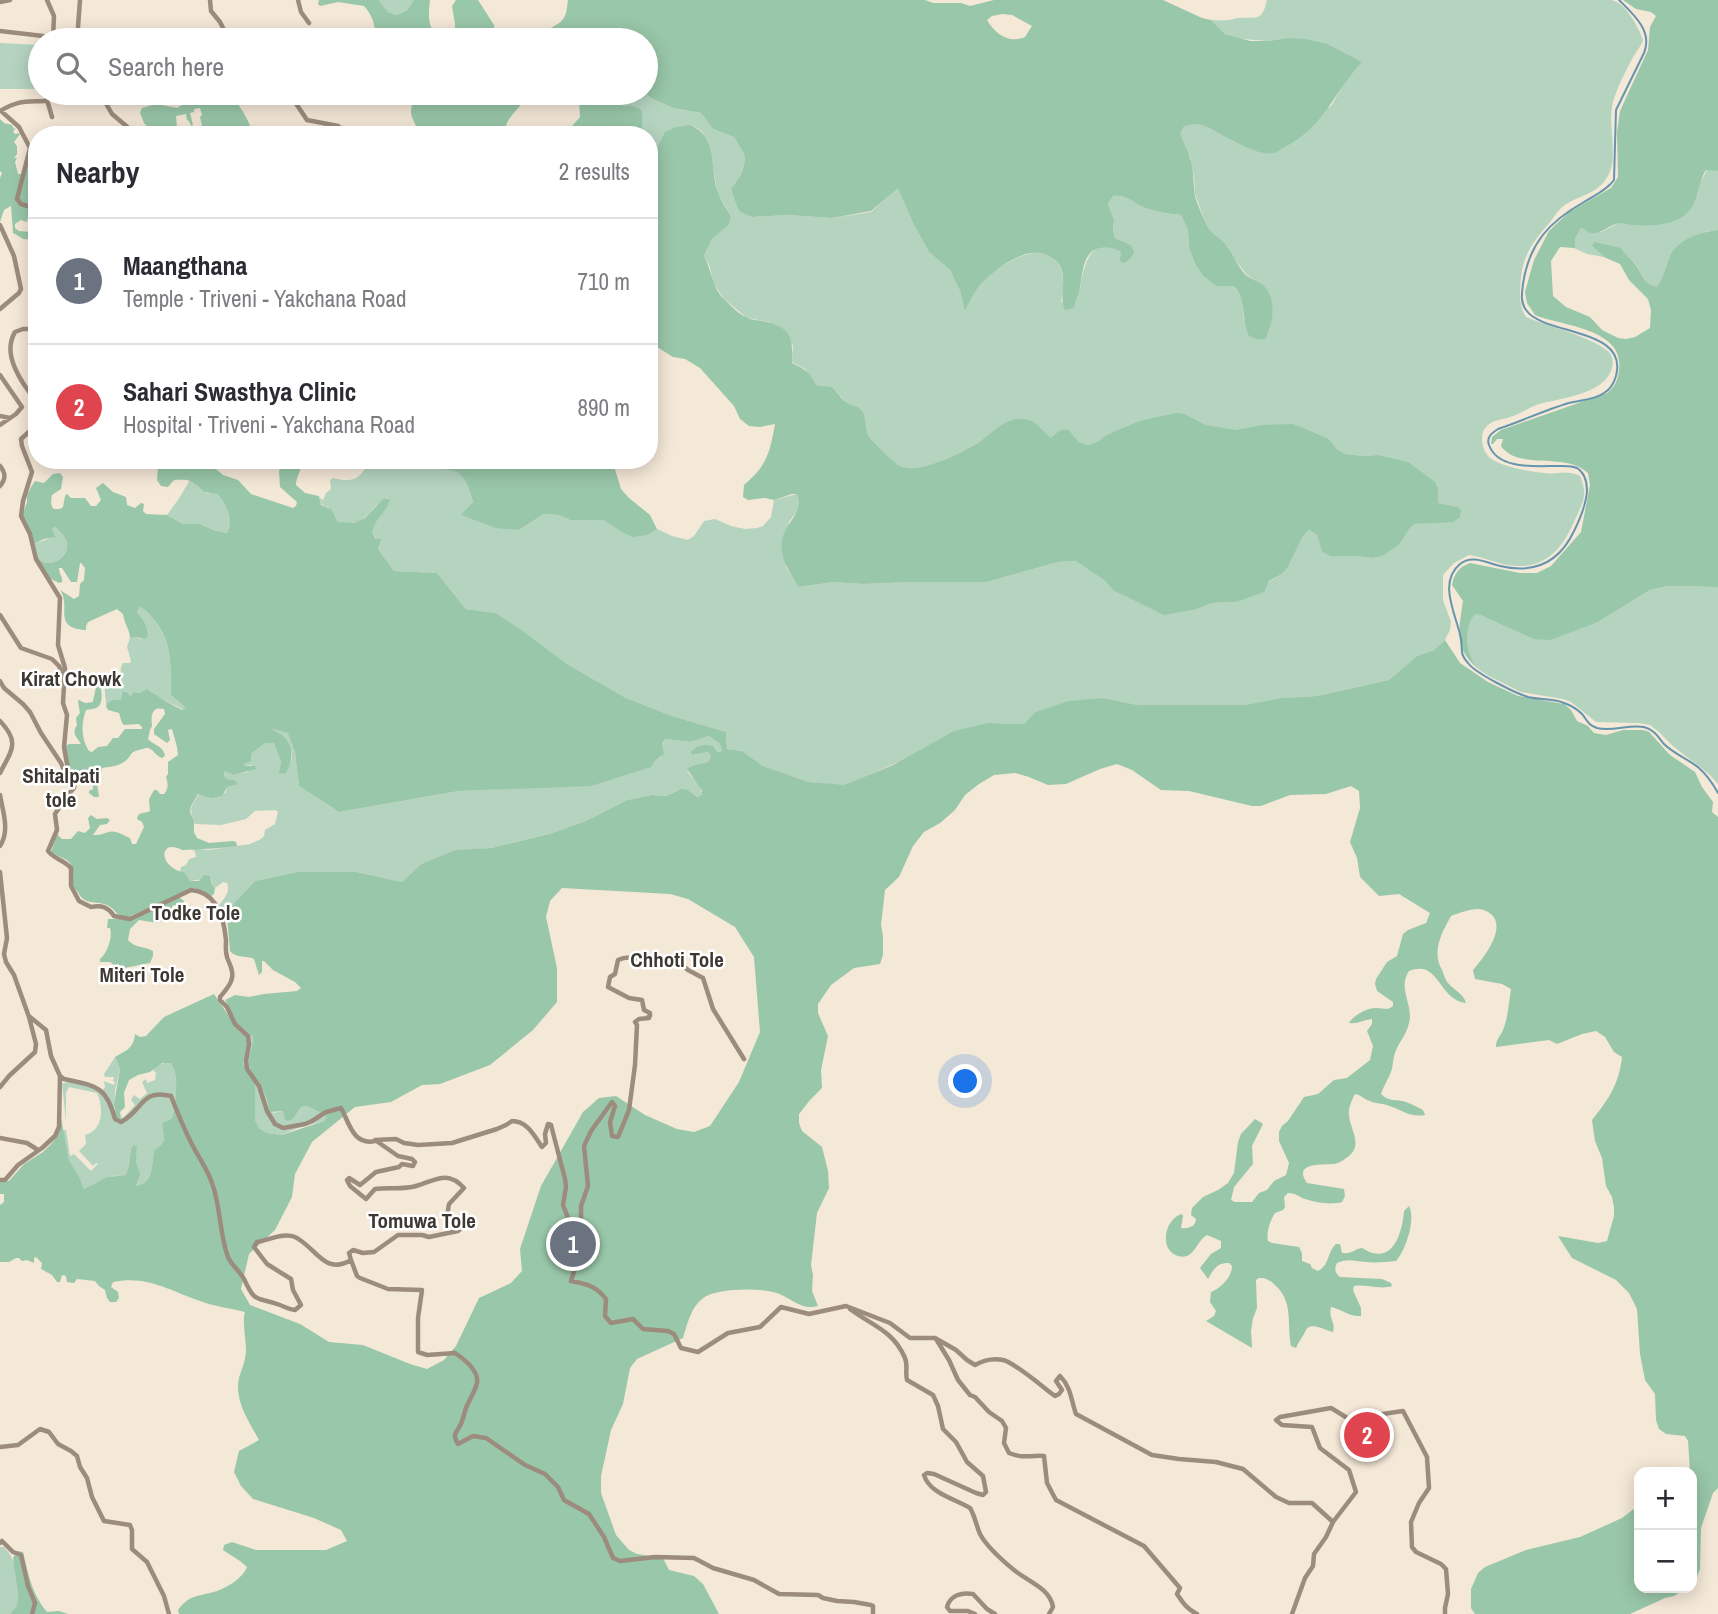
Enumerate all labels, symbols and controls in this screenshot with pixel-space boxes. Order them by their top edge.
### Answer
search box [28,28,658,105]
icon: search [52,48,90,86]
text: Search here [108,49,224,84]
text: Nearby [56,152,139,192]
text: 2 results [559,156,630,187]
text: Maangthana [123,248,247,283]
text: 1 [74,266,84,297]
text: 710 m [578,266,630,297]
text: Temple · Triveni - Yakchana Road [123,283,406,314]
text: Sahari Swasthya Clinic [123,374,356,409]
text: 2 [74,392,84,423]
text: 890 m [578,392,630,423]
text: Hospital · Triveni - Yakchana Road [123,409,415,440]
district label: Kirat Chowk [21,664,122,693]
district label: Shitalpati tole [22,761,100,814]
district label: Todke Tole [152,898,240,927]
district label: Chhoti Tole [630,945,724,974]
district label: Miteri Tole [100,960,184,989]
your location [948,1064,982,1098]
district label: Tomuwa Tole [368,1206,476,1235]
pin: 1 [550,1218,596,1270]
pin: 2 [1344,1409,1390,1461]
map controls [1634,1467,1697,1593]
button: + [1634,1467,1697,1530]
button: − [1634,1530,1697,1593]

